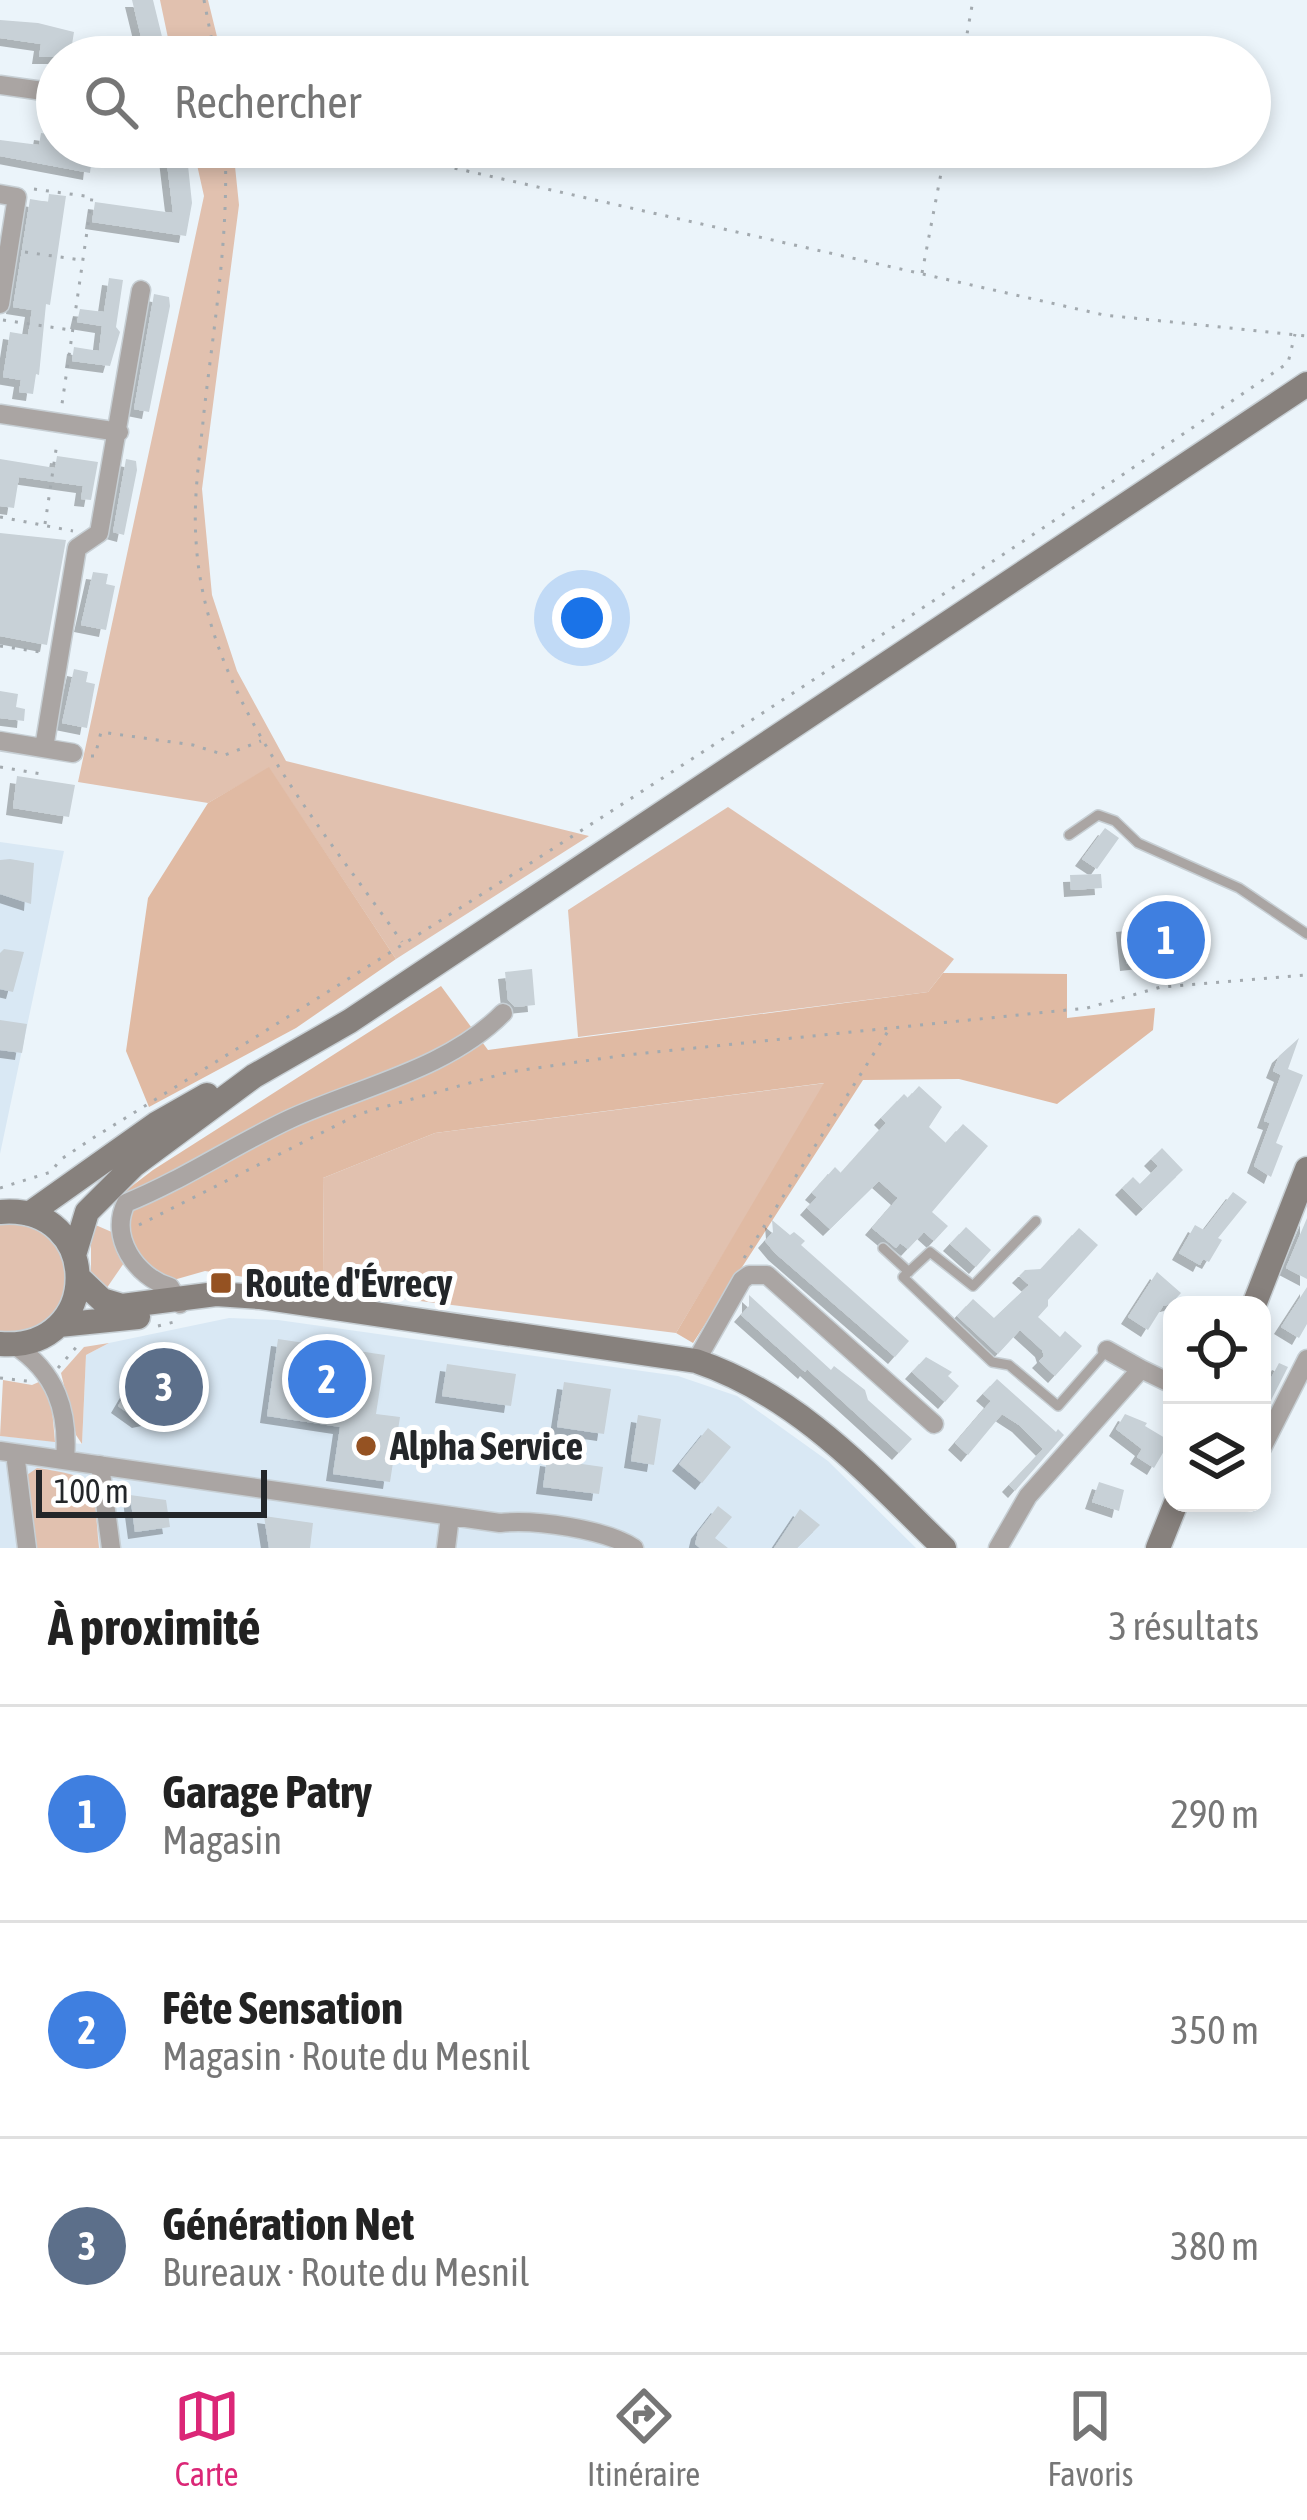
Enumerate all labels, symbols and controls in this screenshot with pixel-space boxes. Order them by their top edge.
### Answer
search box [36,36,1271,168]
icon: search [78,69,144,135]
text: Rechercher [174,76,361,128]
your location [552,588,612,648]
pin: 1 [1127,895,1205,985]
place label: Route d'Évrecy [245,1261,453,1305]
marker: Route d'Évrecy [208,1270,234,1296]
map controls [1163,1296,1271,1512]
button: locate [1163,1296,1271,1404]
pin: 2 [288,1334,366,1424]
pin: 3 [125,1342,203,1432]
button: layers [1163,1404,1271,1512]
place label: Alpha Service [389,1424,583,1468]
marker: Alpha Service [353,1433,379,1459]
scale bar [36,1464,267,1517]
text: 100 m [54,1472,129,1510]
text: À proximité [48,1597,261,1656]
text: 3 résultats [1109,1604,1259,1648]
text: Garage Patry [162,1766,372,1818]
text: 1 [78,1792,96,1836]
text: 290 m [1171,1792,1259,1836]
text: Magasin [162,1818,282,1862]
text: Fête Sensation [162,1982,403,2034]
text: 2 [78,2008,96,2052]
text: 350 m [1171,2008,1259,2052]
text: Magasin · Route du Mesnil [162,2034,530,2078]
text: Génération Net [162,2198,414,2250]
text: 3 [78,2224,96,2268]
text: 380 m [1171,2224,1259,2268]
text: Bureaux · Route du Mesnil [162,2250,529,2294]
tab: Carte [174,2383,240,2493]
tab: Itinéraire [587,2383,700,2493]
tab: Favoris [1048,2383,1133,2493]

